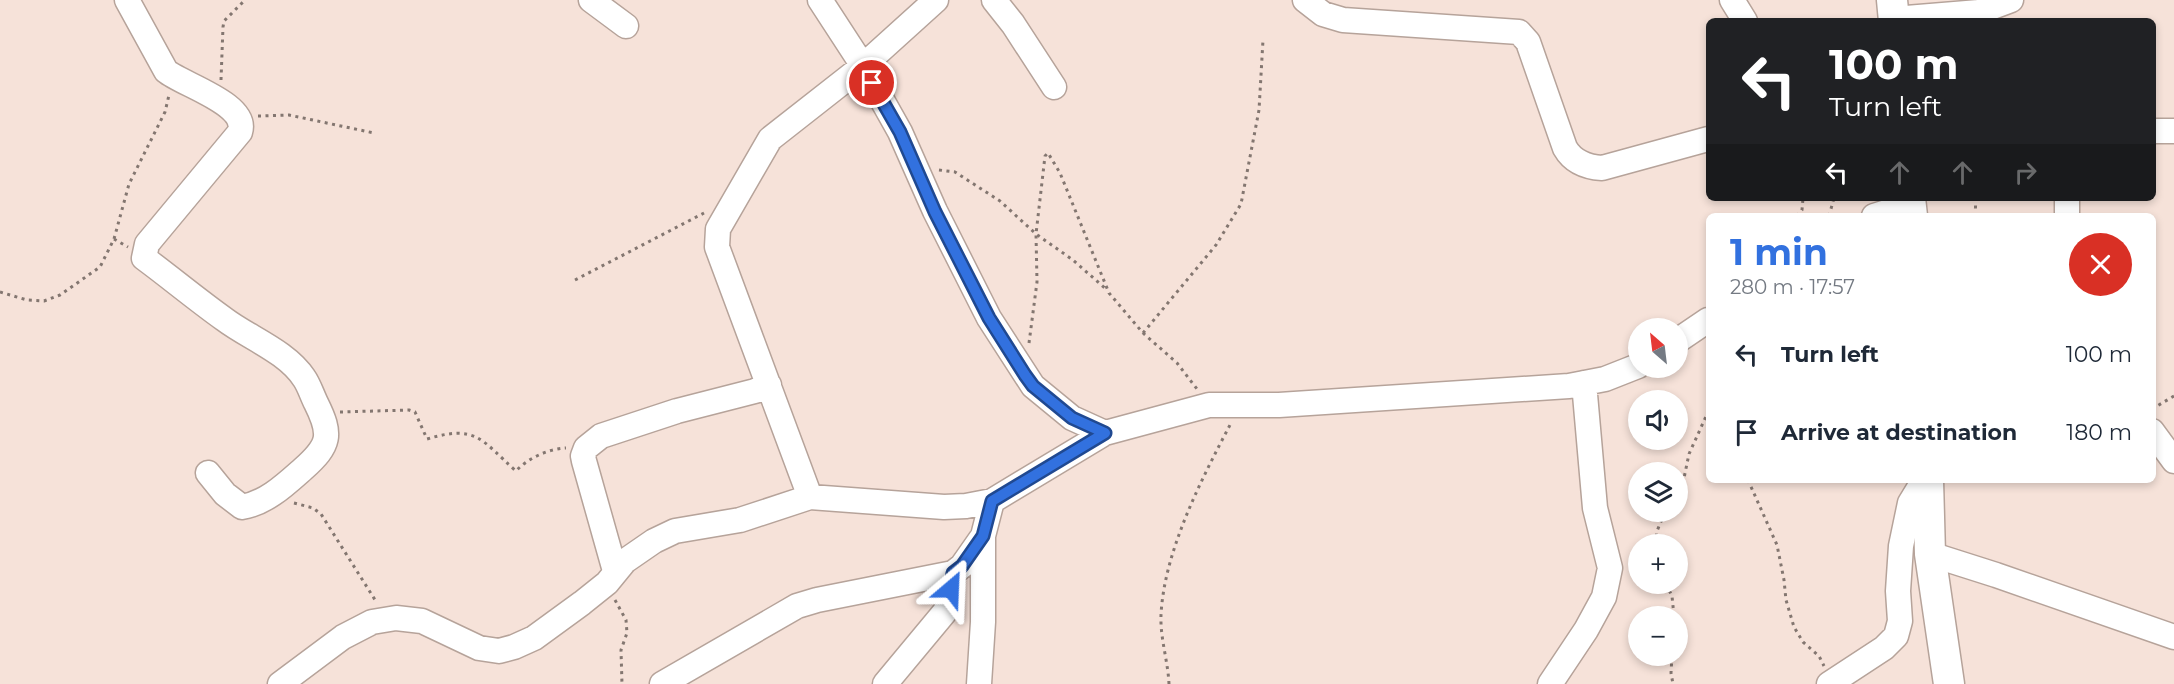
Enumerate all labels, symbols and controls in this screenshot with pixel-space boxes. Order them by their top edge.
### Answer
text: 100 m [1829,38,1958,90]
icon: left [1730,42,1808,120]
pin [846,57,897,108]
icon: arrive [855,66,888,99]
text: Turn left [1829,90,1942,123]
icon: left [1820,156,1853,189]
icon: ahead [1883,156,1916,189]
icon: ahead [1946,156,1979,189]
icon: right [2009,156,2042,189]
text: 1 min [1730,230,1828,274]
button: close [2069,233,2132,296]
text: 280 m · 17:57 [1730,275,1855,299]
north arrow [1628,318,1688,378]
map controls [1628,318,1688,666]
icon: left [1730,338,1763,371]
text: Turn left [1781,341,1879,368]
text: 100 m [2066,341,2132,368]
button: sound [1628,390,1688,450]
icon: arrive [1730,416,1763,449]
text: Arrive at destination [1781,419,2017,446]
text: 180 m [2066,419,2132,446]
button: layers [1628,462,1688,522]
button: + [1628,534,1688,594]
position arrow [919,557,983,621]
button: − [1628,606,1688,666]

